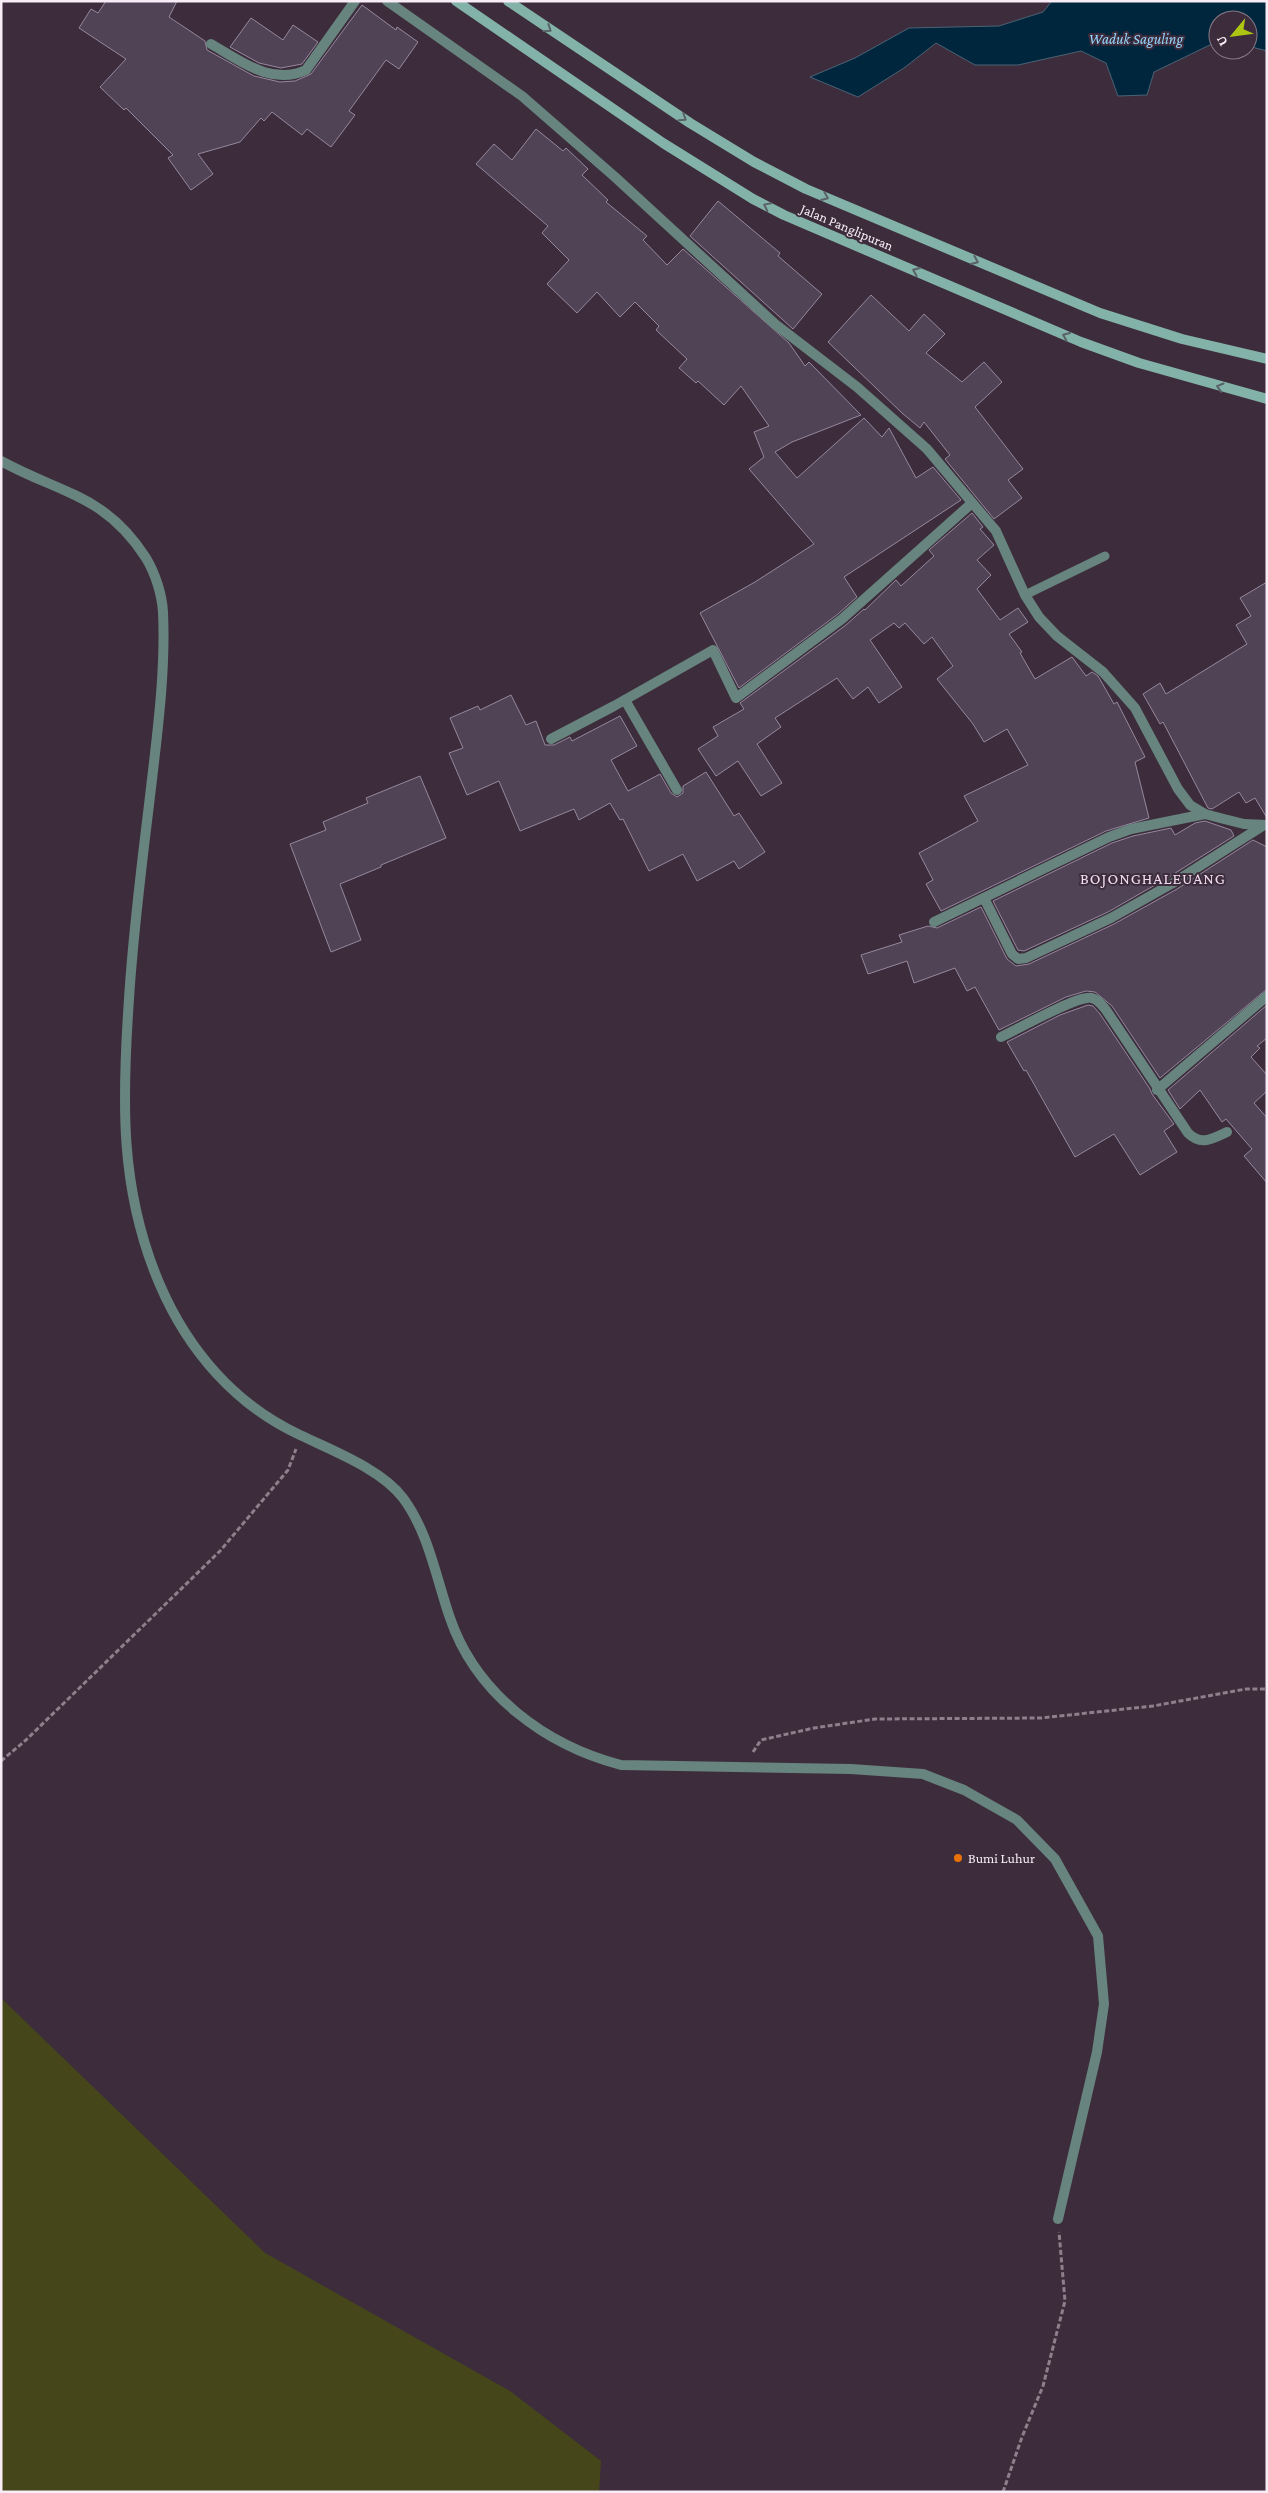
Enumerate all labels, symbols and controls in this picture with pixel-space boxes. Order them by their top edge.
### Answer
north arrow [1208,10,1258,60]
one-way arrow [542,23,552,32]
water label: Waduk Saguling [1089,31,1183,48]
text: U [1212,33,1231,49]
one-way arrow [678,112,687,122]
one-way arrow [820,191,829,202]
street label: Jalan Panglipuran [796,199,896,254]
one-way arrow [764,202,773,212]
one-way arrow [970,255,978,265]
one-way arrow [912,267,921,277]
one-way arrow [1062,331,1071,342]
one-way arrow [1216,382,1224,392]
district label: BOJONGHALEUANG [1080,870,1226,888]
place label: Bumi Luhur [968,1850,1035,1866]
marker: Bumi Luhur [952,1852,964,1864]

